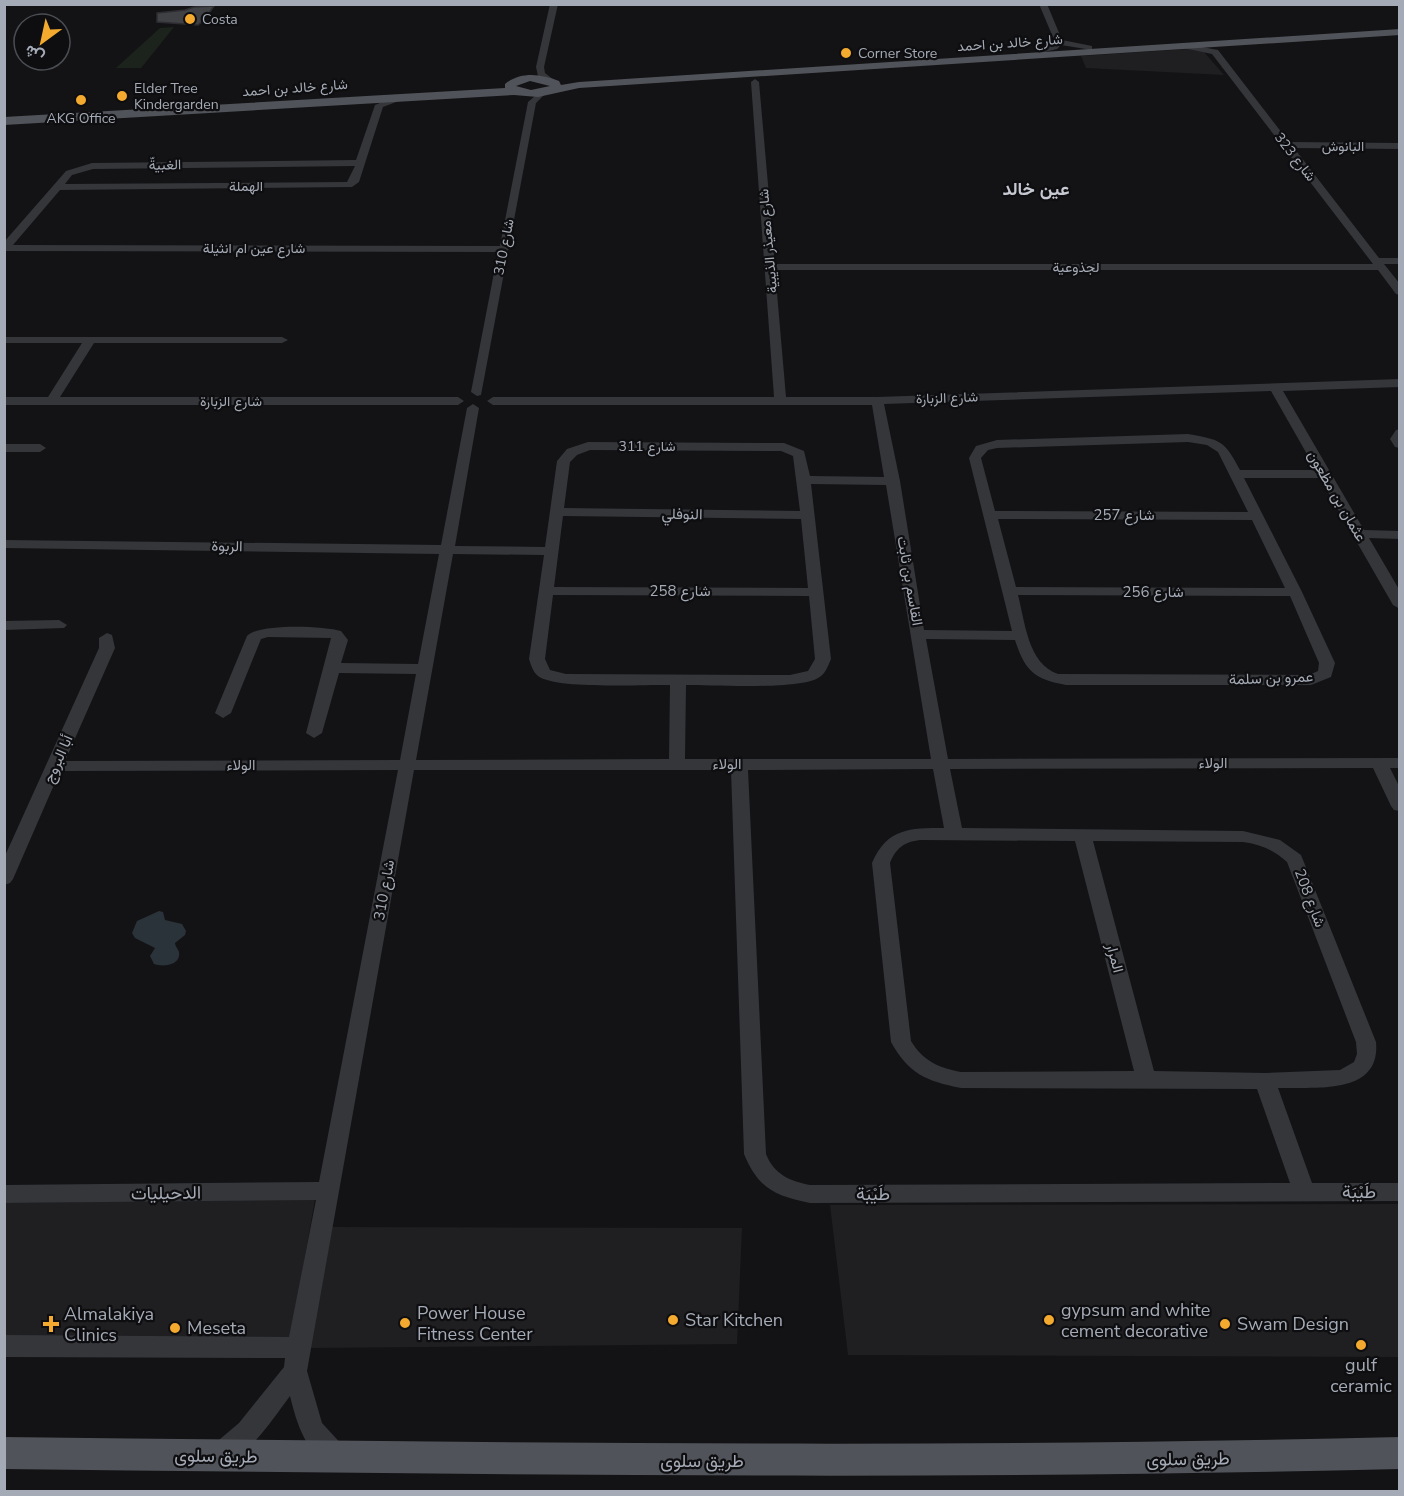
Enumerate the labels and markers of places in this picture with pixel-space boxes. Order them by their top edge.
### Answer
place label: Costa [202,10,238,29]
marker: Costa [183,12,197,26]
place label: Corner Store [858,44,937,63]
marker: Corner Store [839,46,853,60]
place label: Elder Tree Kindergarden [134,79,219,114]
marker: Elder Tree Kindergarden [115,89,129,103]
marker: AKG Office [74,93,88,107]
place label: AKG Office [46,109,116,128]
place label: gypsum and white cement decorative [1061,1298,1210,1343]
place label: Power House Fitness Center [417,1301,533,1346]
place label: Almalakiya Clinics [64,1302,154,1347]
place label: Star Kitchen [685,1308,783,1332]
place label: Swam Design [1237,1312,1349,1336]
marker: Star Kitchen [666,1313,680,1327]
marker: gypsum and white cement decorative [1042,1313,1056,1327]
marker: Almalakiya Clinics [42,1315,60,1333]
place label: Meseta [187,1316,246,1340]
marker: Power House Fitness Center [398,1316,412,1330]
marker: Swam Design [1218,1317,1232,1331]
marker: Meseta [168,1321,182,1335]
marker: gulf ceramic [1354,1338,1368,1352]
place label: gulf ceramic [1330,1353,1392,1398]

